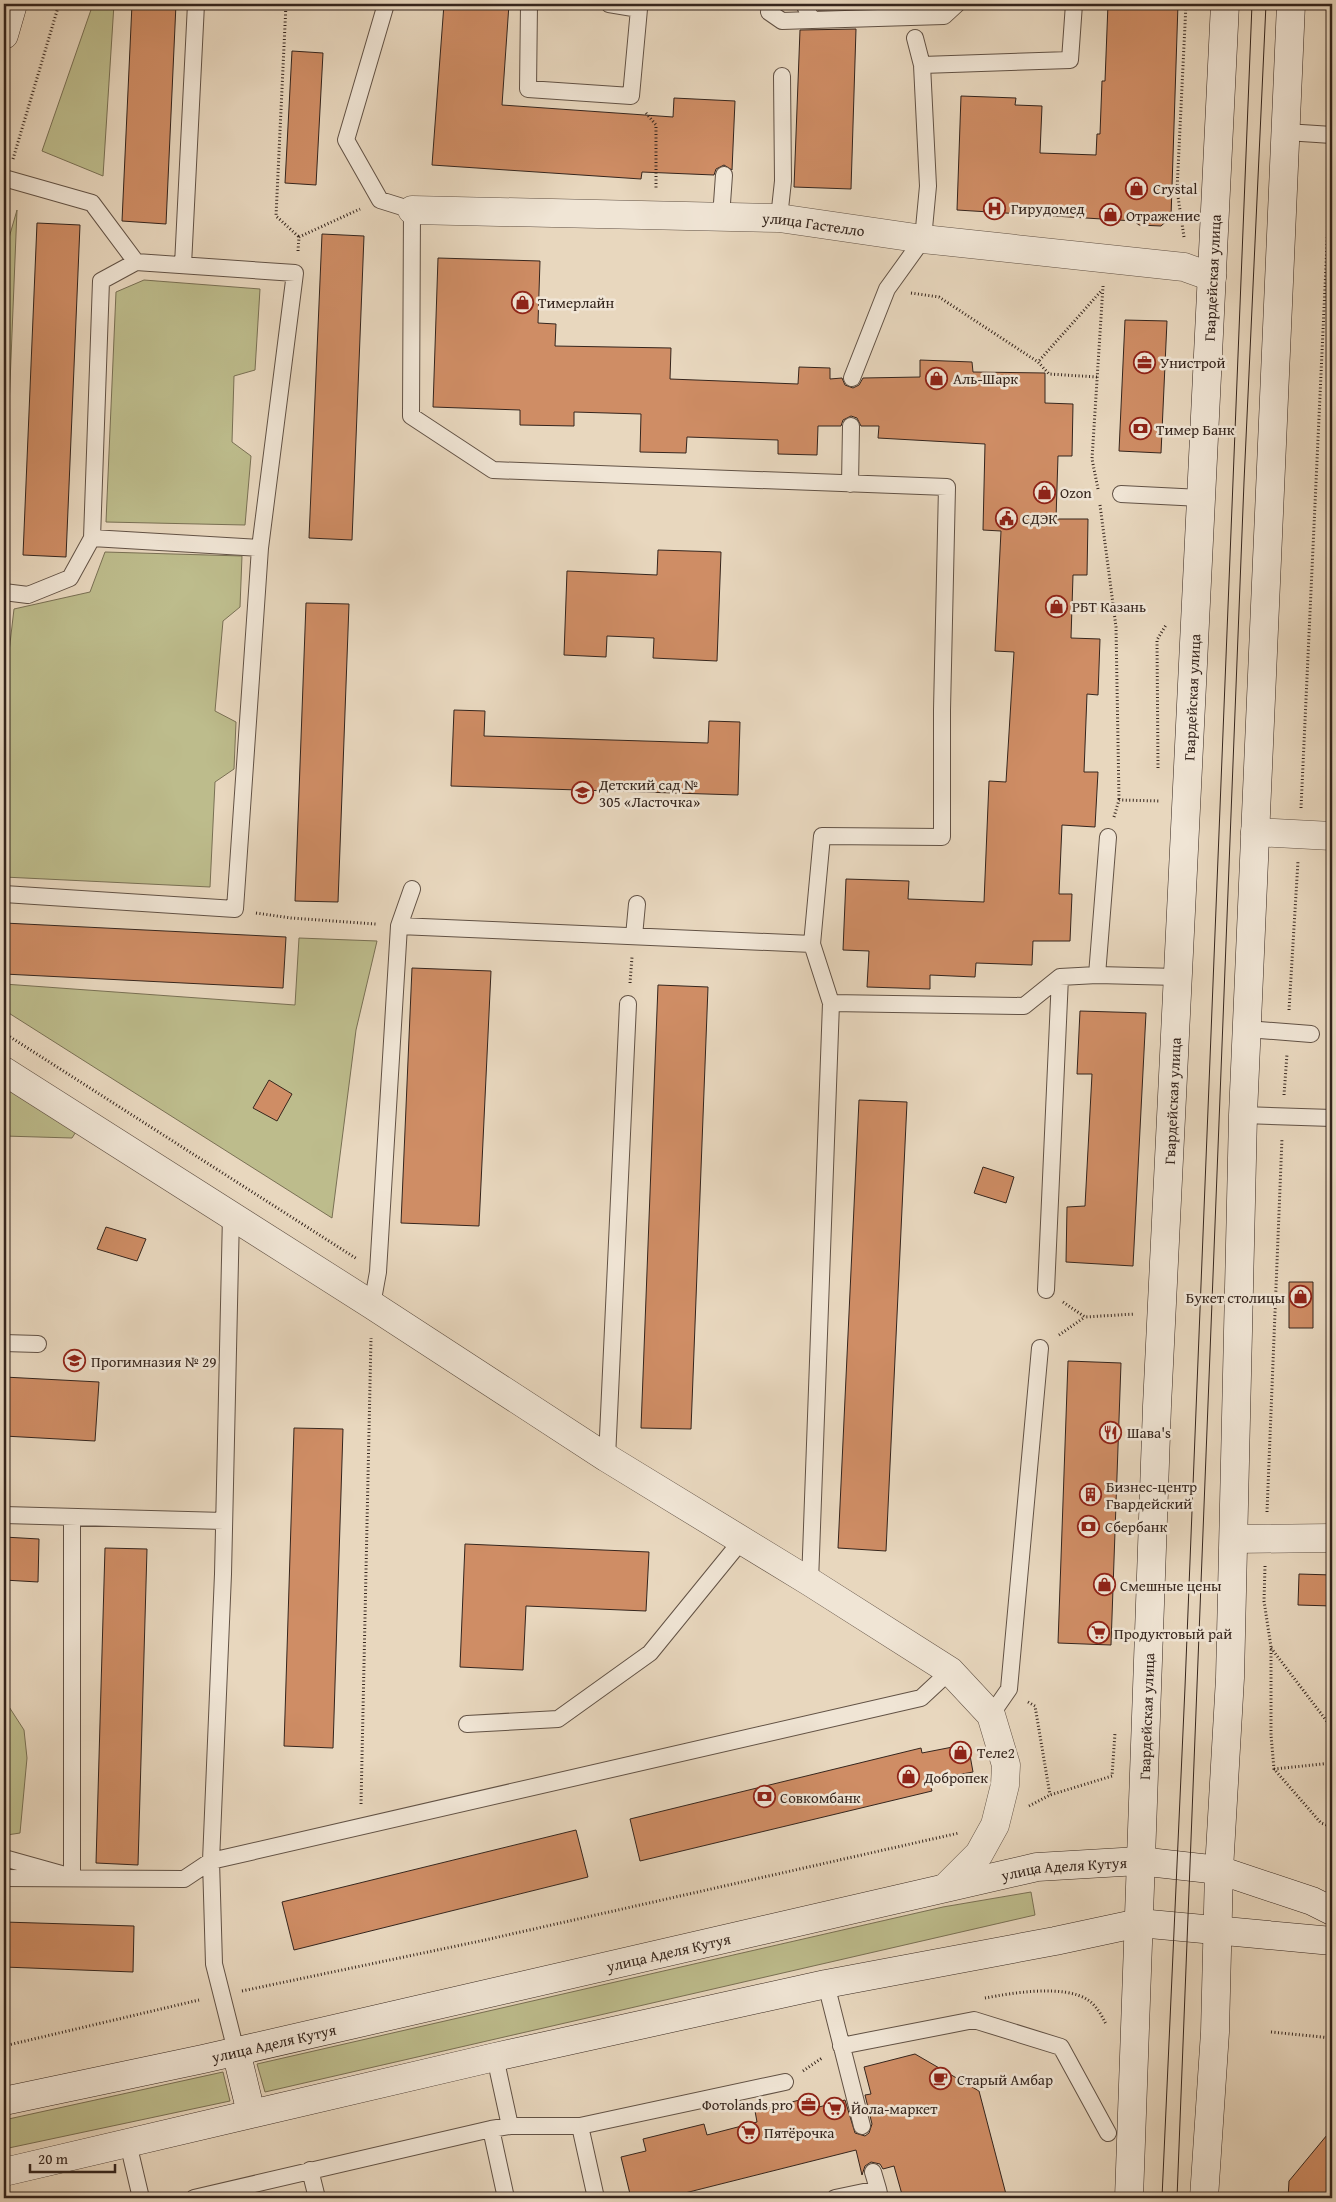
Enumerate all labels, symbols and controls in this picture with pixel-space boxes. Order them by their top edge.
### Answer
shop icon: Crystal [1125,176,1149,200]
place label: Crystal [1153,178,1197,199]
hospital icon: Гирудомед [983,196,1007,220]
place label: Гирудомед [1011,198,1085,219]
shop icon: Отражение [1098,203,1122,227]
place label: Отражение [1126,205,1200,226]
street label: улица Гастелло [761,207,867,241]
street label: Гвардейская улица [1198,213,1225,342]
shop icon: Тимерлайн [510,290,534,314]
place label: Тимерлайн [538,292,614,313]
office icon: Унистрой [1132,350,1156,374]
place label: Унистрой [1160,352,1225,373]
shop icon: Аль-Шарк [925,366,949,390]
place label: Аль-Шарк [953,368,1018,389]
bank icon: Тимер Банк [1128,417,1152,441]
place label: Тимер Банк [1156,419,1235,440]
shop icon: Ozon [1032,480,1056,504]
place label: Ozon [1060,482,1092,503]
public building icon: СДЭК [994,506,1018,530]
place label: СДЭК [1022,508,1058,529]
shop icon: РБТ Казань [1044,594,1068,618]
place label: РБТ Казань [1072,596,1146,617]
street label: Гвардейская улица [1178,632,1205,761]
place label: Детский сад № 305 «Ласточка» [598,774,700,812]
school or university icon: Детский сад № 305 «Ласточка» [571,781,595,805]
street label: Гвардейская улица [1158,1036,1185,1165]
shop icon: Букет столицы [1289,1285,1313,1309]
place label: Букет столицы [1186,1287,1285,1308]
school or university icon: Прогимназия № 29 [63,1349,87,1373]
place label: Прогимназия № 29 [91,1351,216,1372]
restaurant icon: Шава's [1099,1420,1123,1444]
place label: Шава's [1127,1422,1171,1443]
place label: Бизнес-центр Гвардейский [1106,1476,1197,1514]
building icon: Бизнес-центр Гвардейский [1078,1483,1102,1507]
bank icon: Сбербанк [1077,1514,1101,1538]
place label: Сбербанк [1105,1516,1167,1537]
shop icon: Смешные цены [1092,1573,1116,1597]
place label: Смешные цены [1120,1575,1222,1596]
supermarket icon: Продуктовый рай [1086,1621,1110,1645]
place label: Продуктовый рай [1114,1623,1232,1644]
street label: Гвардейская улица [1133,1652,1159,1780]
shop icon: Теле2 [949,1740,973,1764]
place label: Теле2 [977,1742,1015,1763]
shop icon: Добропек [896,1765,920,1789]
place label: Добропек [923,1767,988,1788]
bank icon: Совкомбанк [752,1785,776,1809]
place label: Совкомбанк [780,1787,861,1808]
street label: улица Аделя Кутуя [998,1851,1128,1886]
street label: улица Аделя Кутуя [603,1927,733,1977]
street label: улица Аделя Кутуя [209,2018,338,2067]
cafe icon: Старый Амбар [929,2067,953,2091]
place label: Старый Амбар [957,2069,1053,2090]
office icon: Фотоlands pro [797,2092,821,2116]
place label: Фотоlands pro [702,2094,793,2115]
supermarket icon: Йола-маркет [823,2096,847,2120]
place label: Йола-маркет [851,2098,938,2119]
supermarket icon: Пятёрочка [736,2120,760,2144]
place label: Пятёрочка [764,2122,835,2143]
scale bar [30,2142,115,2174]
text: 20 m [38,2148,69,2169]

